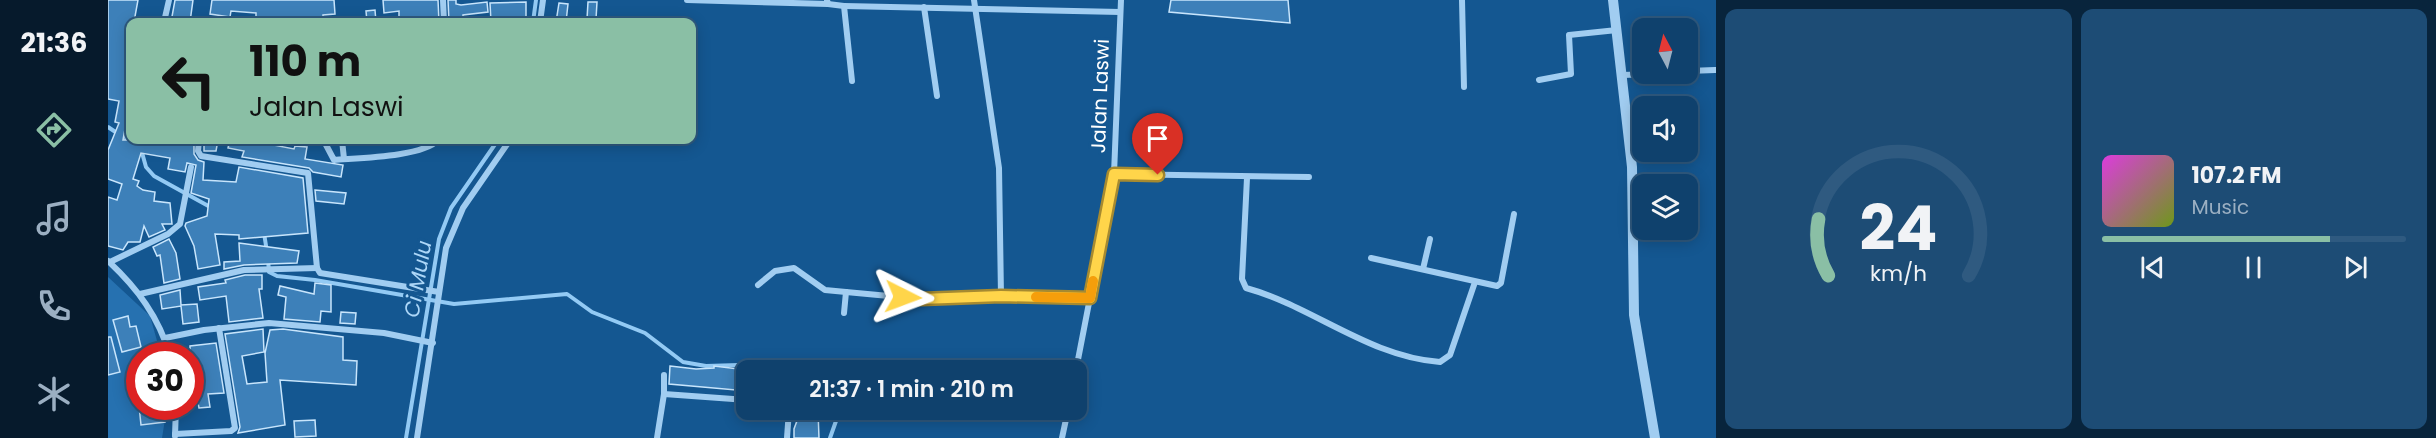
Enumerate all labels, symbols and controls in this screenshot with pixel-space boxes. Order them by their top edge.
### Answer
north arrow [1632,18,1698,84]
map controls [1632,18,1698,240]
text: 21:36 [21,24,87,61]
text: 110 m [249,32,361,91]
street label: Jalan Laswi [1084,38,1116,154]
icon: left [150,42,228,120]
text: Jalan Laswi [249,88,404,125]
button: sound [1632,96,1698,162]
icon: directions [33,109,75,151]
pin [1132,113,1183,175]
icon: arrive [1141,122,1174,155]
text: 107.2 FM [2192,160,2282,191]
button: layers [1632,174,1698,240]
text: 24 [1859,184,1937,272]
text: Music [2192,193,2249,221]
icon: music [33,197,75,239]
water label: Ci Mulu [396,238,439,320]
icon: previous [2136,251,2169,284]
icon: pause [2237,251,2270,284]
icon: next [2339,251,2372,284]
text: km/h [1870,258,1927,289]
position arrow [871,265,935,329]
icon: phone [33,285,75,327]
speed limit sign: 30 [126,342,204,420]
icon: climate [33,373,75,415]
text: 21:37 · 1 min · 210 m [809,374,1014,405]

